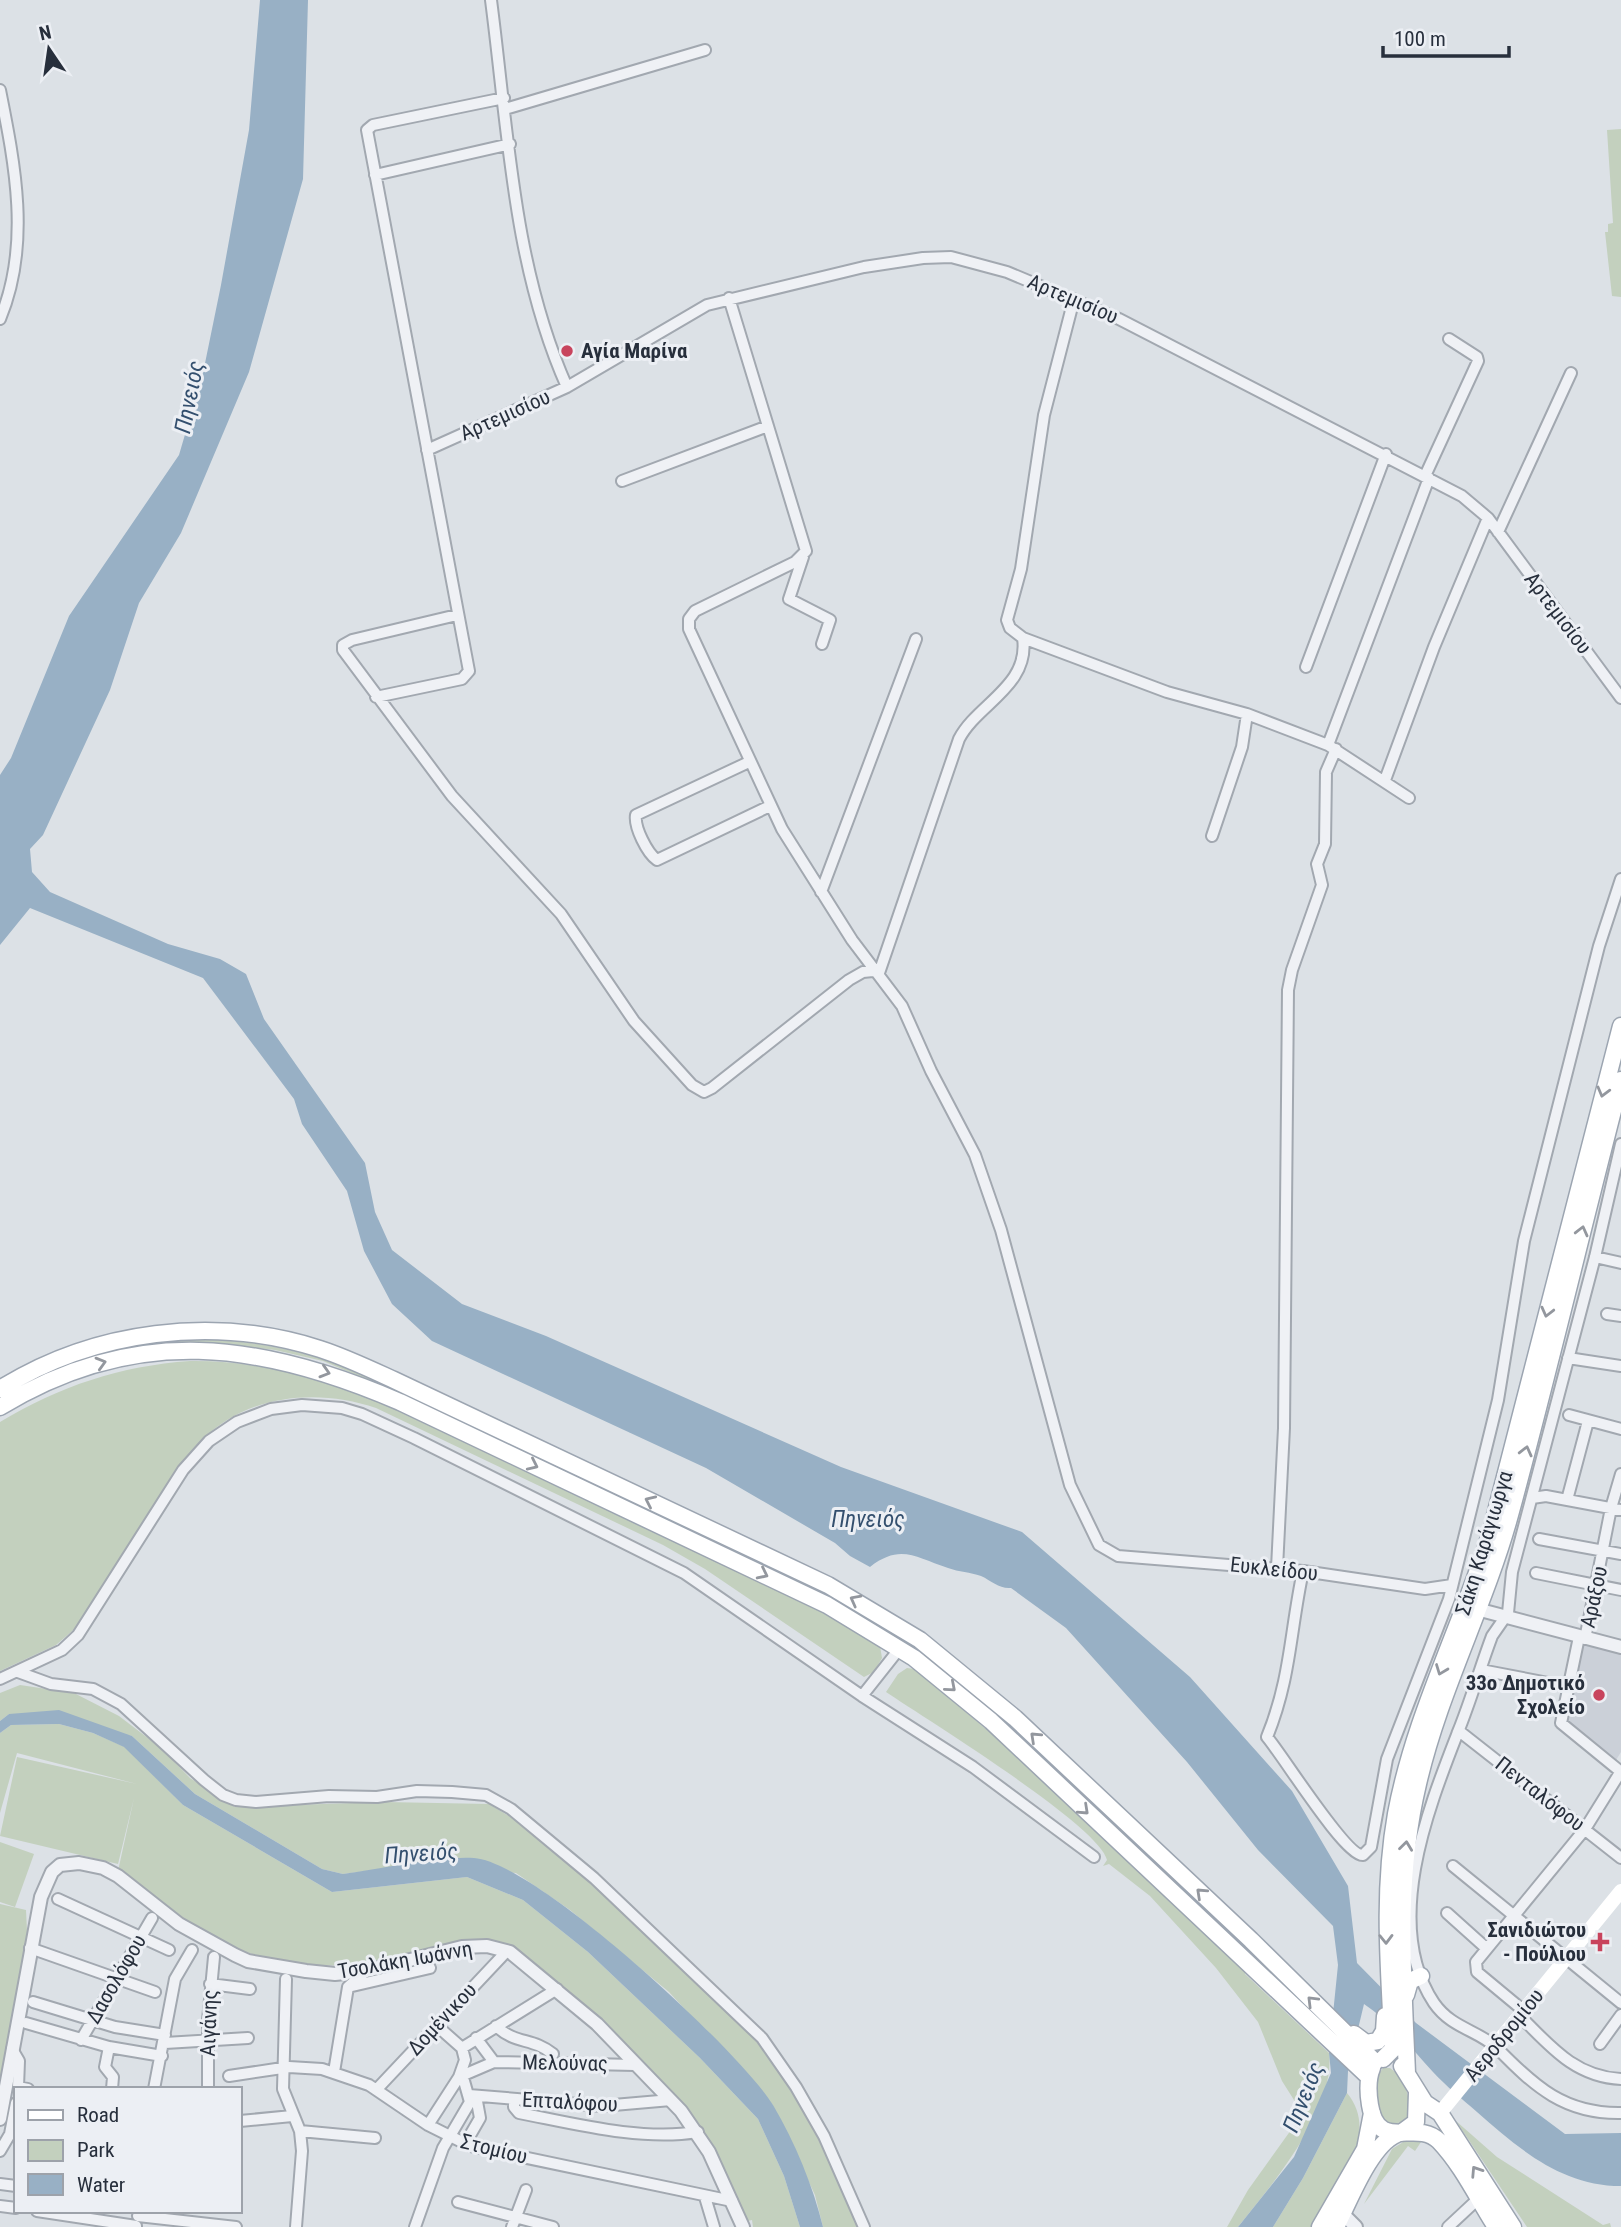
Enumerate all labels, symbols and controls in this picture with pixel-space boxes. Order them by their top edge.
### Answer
north arrow [14,14,84,84]
scale bar [1383,14,1509,58]
text: N [37,20,54,45]
text: 100 m [1394,27,1446,51]
street label: Αρτεμισίου [1024,269,1122,329]
place label: Αγία Μαρίνα [581,339,688,363]
marker: Αγία Μαρίνα [559,343,575,359]
water label: Πηνειός [169,358,210,436]
street label: Αρτεμισίου [456,385,554,445]
street label: Αρτεμισίου [1520,567,1596,659]
one-way arrow [1596,1086,1611,1098]
one-way arrow [1574,1225,1588,1237]
one-way arrow [1541,1306,1555,1318]
one-way arrow [95,1357,107,1372]
one-way arrow [319,1363,331,1378]
one-way arrow [1518,1445,1532,1457]
one-way arrow [526,1457,538,1471]
street label: Σάκη Καράγιωργα [1451,1467,1518,1618]
one-way arrow [645,1495,657,1509]
water label: Πηνειός [831,1506,905,1533]
street label: Ευκλείδου [1229,1552,1319,1586]
street label: Αράξου [1576,1564,1612,1630]
one-way arrow [756,1566,768,1580]
one-way arrow [849,1595,862,1608]
one-way arrow [1435,1663,1449,1676]
place label: 33ο Δημοτικό Σχολείο [1466,1671,1585,1719]
one-way arrow [943,1679,956,1691]
marker: 33ο Δημοτικό Σχολείο [1591,1687,1607,1703]
one-way arrow [1030,1733,1043,1745]
street label: Πενταλόφου [1491,1752,1589,1836]
one-way arrow [1076,1801,1089,1814]
water label: Πηνειός [383,1837,459,1870]
one-way arrow [1399,1840,1414,1852]
one-way arrow [1196,1889,1209,1901]
place label: Σανιδιώτου - Πούλιου [1487,1918,1586,1966]
street label: Δασολόφου [81,1930,151,2028]
one-way arrow [1378,1934,1394,1945]
marker: Σανιδιώτου - Πούλιου [1592,1934,1608,1950]
street label: Τσολάκη Ιωάννη [336,1936,474,1984]
street label: Δομένικου [403,1978,481,2060]
street label: Αεροδρομίου [1459,1984,1549,2086]
street label: Αιγάνης [196,1989,222,2057]
one-way arrow [1307,1996,1320,2009]
street label: Μελούνας [522,2050,608,2076]
water label: Πηνειός [1277,2058,1330,2136]
legend [14,2087,242,2213]
street label: Επταλόφου [522,2088,618,2116]
text: Road [77,2103,119,2127]
street label: Στομίου [458,2129,530,2169]
text: Park [77,2138,115,2162]
one-way arrow [1471,2165,1484,2178]
text: Water [77,2173,125,2197]

